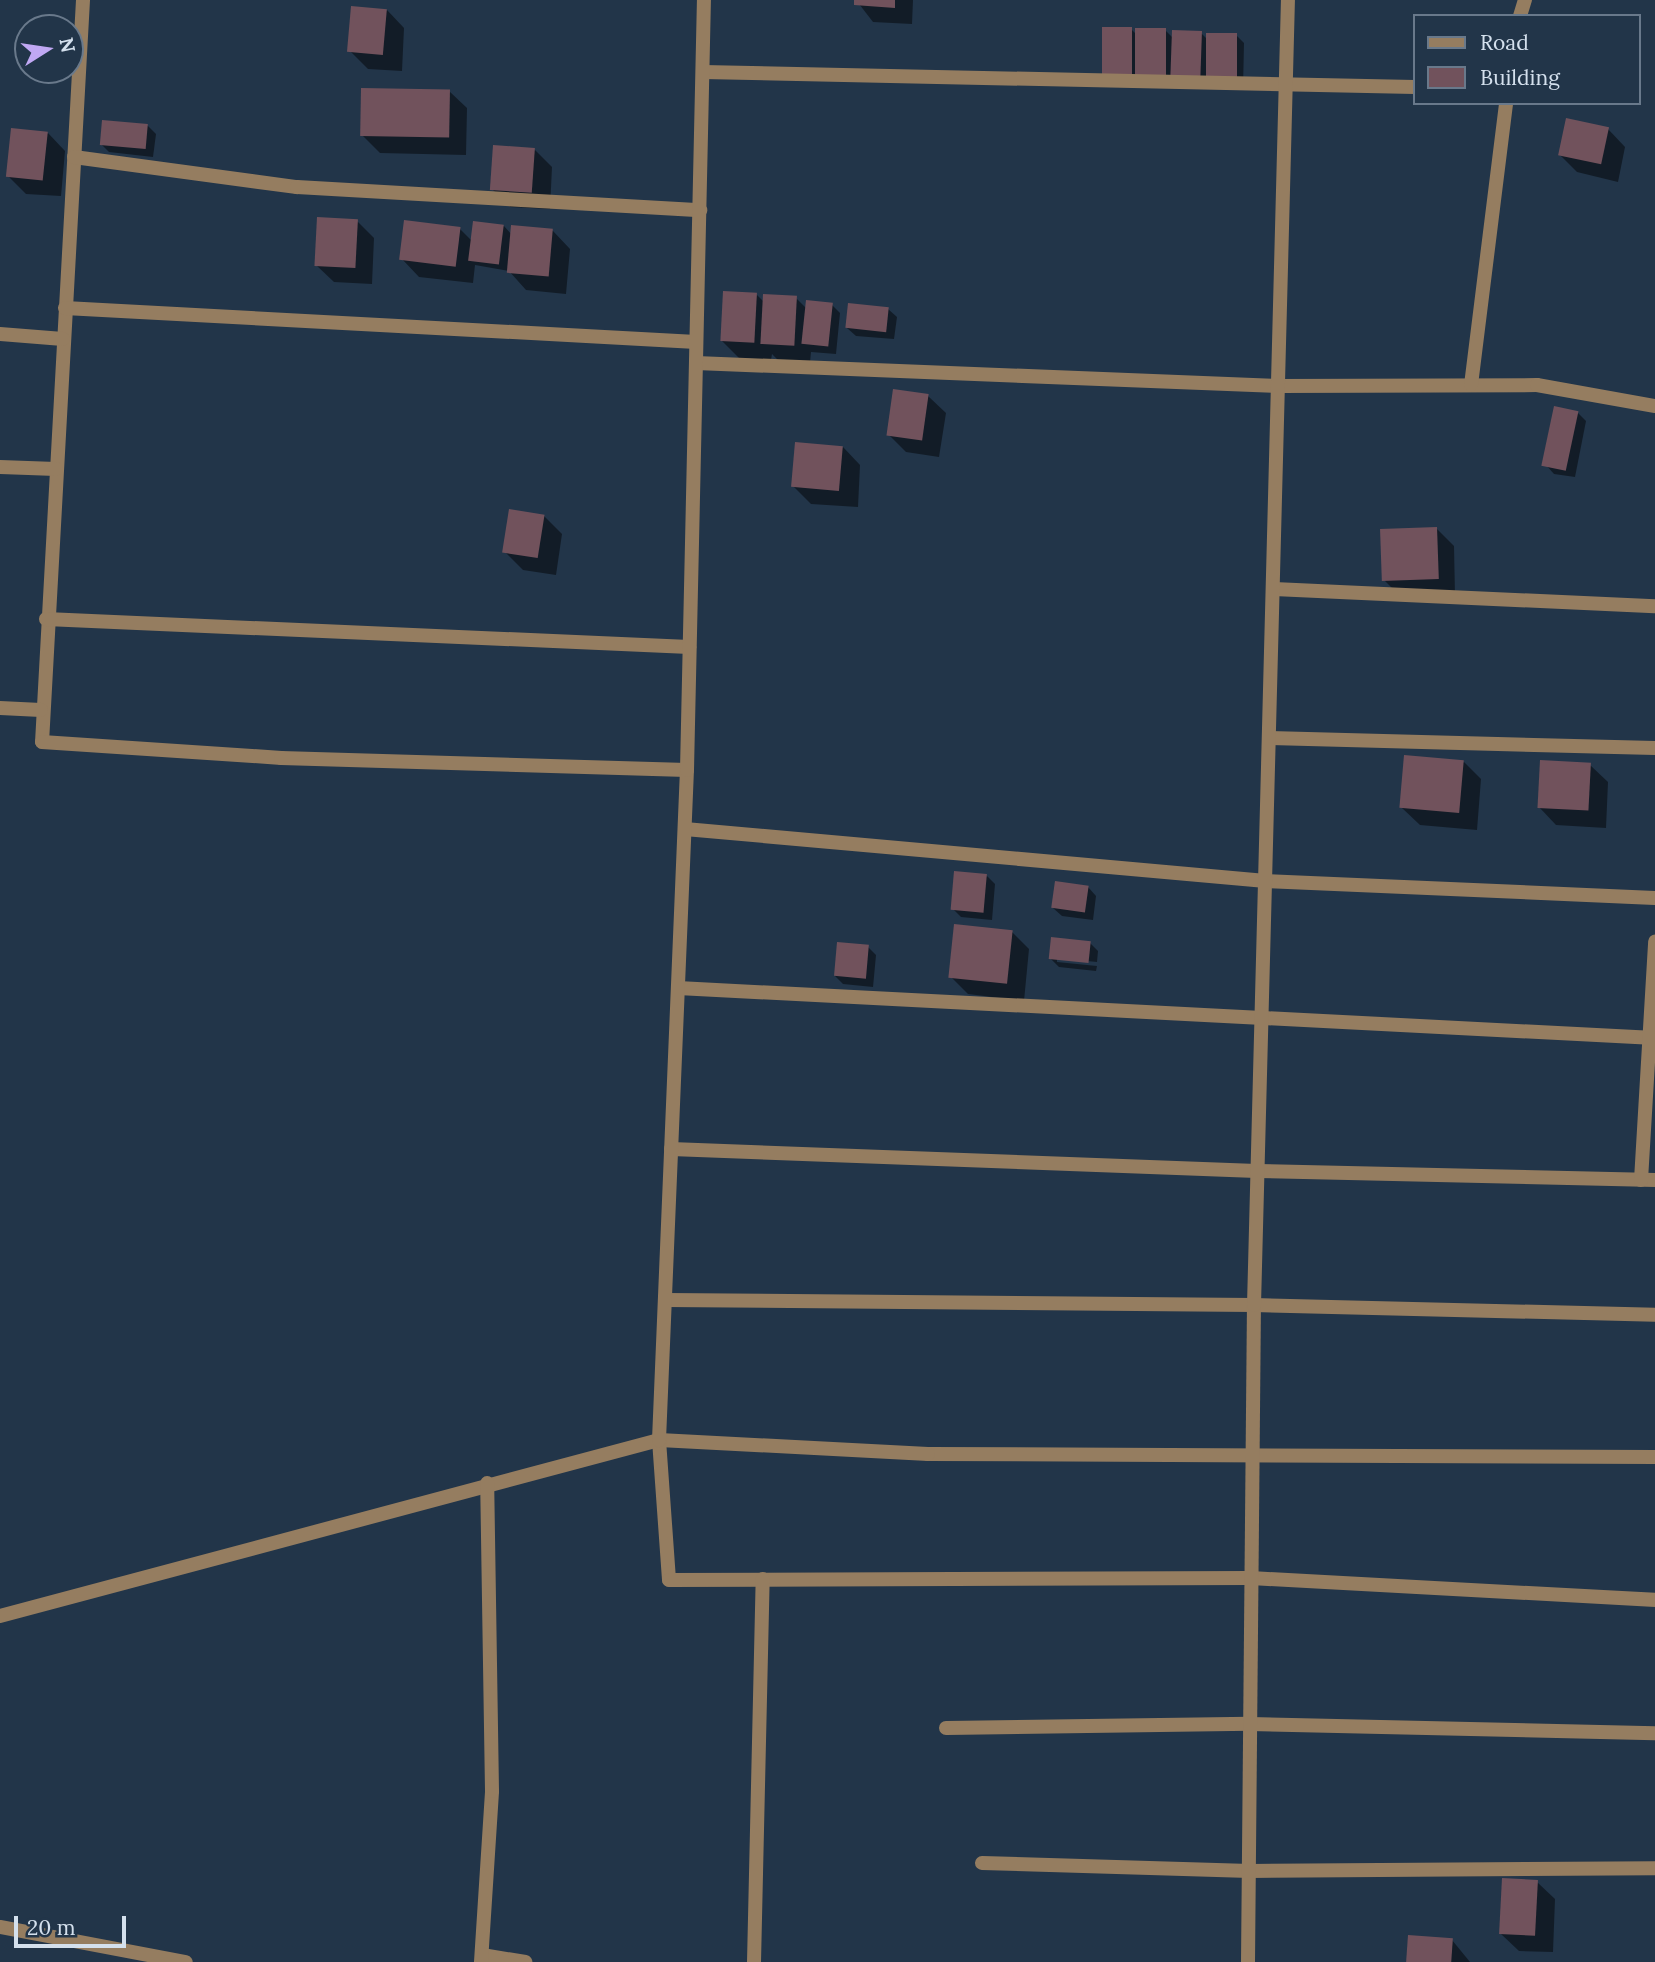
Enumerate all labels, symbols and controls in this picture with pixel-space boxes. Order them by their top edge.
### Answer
north arrow [14,14,84,84]
legend [1414,14,1641,105]
text: Road [1480,29,1529,56]
text: N [54,35,81,55]
text: Building [1480,64,1560,91]
scale bar [18,1902,130,1946]
text: 20 m [27,1914,76,1941]

